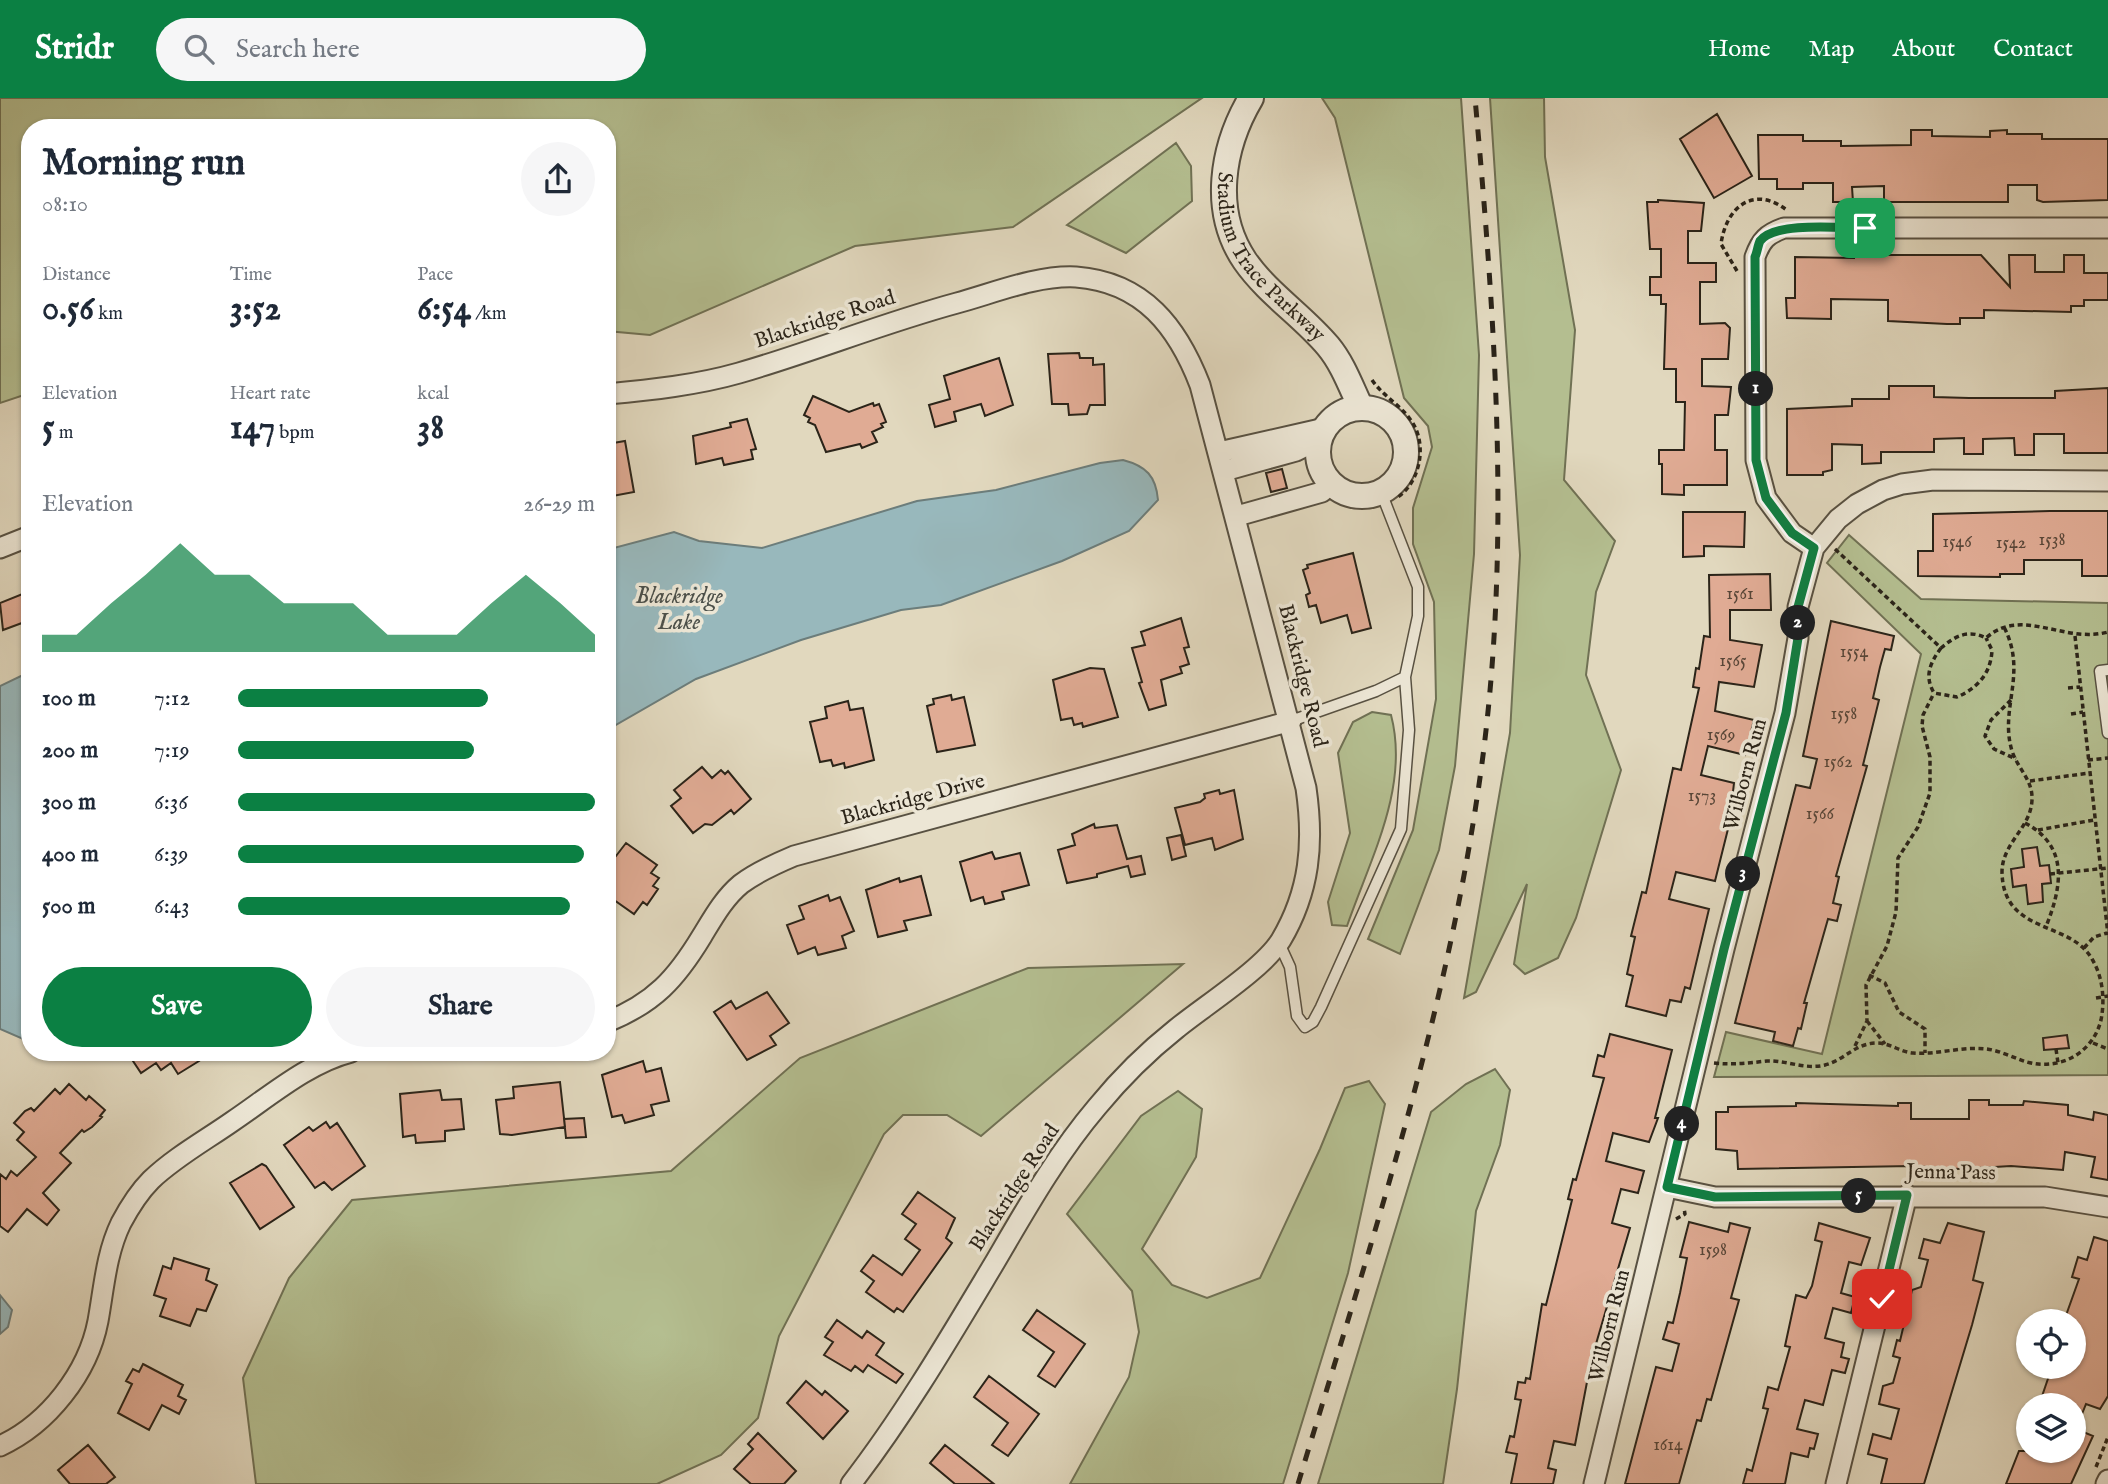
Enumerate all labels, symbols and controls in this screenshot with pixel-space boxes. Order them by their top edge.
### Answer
search box [156,18,646,81]
text: Stridr [35,28,114,70]
icon: search [180,30,218,68]
text: Search here [236,33,360,66]
text: Home [1708,34,1771,65]
text: Map [1809,34,1855,65]
text: About [1893,34,1955,65]
text: Contact [1993,34,2073,65]
text: Morning run [42,140,245,188]
button: share [521,142,595,216]
street label: Stadium Trace Parkway [1210,171,1332,348]
text: 08:10 [42,190,88,219]
pin [1835,198,1895,258]
icon: arrive [1846,209,1884,247]
text: Distance [42,263,111,287]
text: Time [230,263,272,287]
text: Pace [417,263,453,287]
street label: Blackridge Road [751,284,900,355]
text: 0.56 [42,287,94,332]
text: 3:52 [230,287,281,332]
text: 6:54 [417,287,471,332]
text: km [94,302,123,326]
text: /km [471,302,506,326]
pin: 1 [1738,372,1774,406]
text: 1 [1752,376,1759,400]
text: Elevation [42,382,117,406]
text: Heart rate [230,382,311,406]
text: kcal [417,382,449,406]
text: 5 [42,406,55,451]
text: 147 [230,406,275,451]
text: 38 [417,406,444,451]
text: m [55,421,74,445]
text: bpm [275,421,314,445]
text: Elevation [42,490,133,519]
text: 26–29 m [523,490,595,519]
house number: 1538 [2038,529,2066,552]
house number: 1546 [1942,531,1972,554]
house number: 1542 [1996,532,2026,555]
water label: Blackridge Lake [635,582,723,637]
house number: 1561 [1726,583,1754,606]
street label: Blackridge Road [1271,602,1333,751]
pin: 2 [1780,606,1815,640]
text: 2 [1793,610,1802,634]
house number: 1554 [1840,641,1868,664]
house number: 1565 [1719,650,1747,673]
text: 100 m [42,684,96,713]
text: 7:12 [154,684,190,713]
house number: 1558 [1831,703,1857,726]
street label: Wilborn Run [1718,716,1774,834]
house number: 1569 [1707,724,1735,747]
text: 200 m [42,736,98,765]
text: 7:19 [154,736,189,765]
house number: 1562 [1823,751,1853,774]
street label: Blackridge Drive [838,768,988,832]
house number: 1573 [1688,785,1716,808]
text: 300 m [42,788,96,817]
text: 6:36 [154,788,188,817]
house number: 1566 [1806,803,1835,826]
text: 400 m [42,840,99,869]
text: 6:39 [154,840,188,869]
pin: 3 [1726,856,1760,892]
text: 3 [1739,861,1746,885]
text: 500 m [42,892,96,921]
text: 6:43 [154,892,190,921]
button: Save [42,967,312,1047]
button: Share [326,967,595,1047]
pin: 4 [1664,1107,1700,1142]
text: 4 [1677,1111,1686,1135]
street label: Blackridge Road [964,1119,1067,1257]
street label: Jenna Pass [1904,1159,1996,1187]
pin: 5 [1842,1178,1876,1214]
text: 5 [1855,1183,1862,1207]
house number: 1598 [1699,1239,1727,1262]
street label: Wilborn Run [1583,1267,1637,1385]
pin [1852,1269,1912,1329]
icon: check [1863,1280,1901,1318]
map controls [2016,1309,2086,1463]
button: locate [2016,1309,2086,1379]
button: layers [2016,1393,2086,1463]
house number: 1614 [1653,1434,1683,1457]

